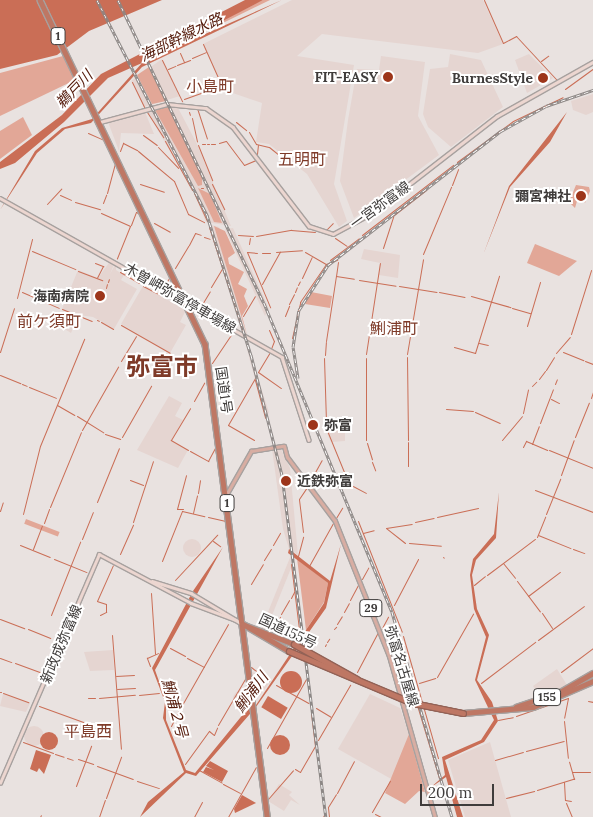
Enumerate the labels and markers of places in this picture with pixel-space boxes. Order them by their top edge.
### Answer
place label: FIT-EASY [314,69,378,85]
place label: BurnesStyle [452,70,533,86]
marker: FIT-EASY [382,71,394,83]
marker: BurnesStyle [537,72,549,84]
place label: 彌宮神社 [515,188,571,204]
marker: 彌宮神社 [575,190,587,202]
place label: 海南病院 [33,288,89,304]
marker: 海南病院 [93,289,107,303]
place label: 弥富 [324,417,352,433]
marker: 弥富 [306,418,320,432]
place label: 近鉄弥富 [297,473,353,489]
marker: 近鉄弥富 [279,474,293,488]

